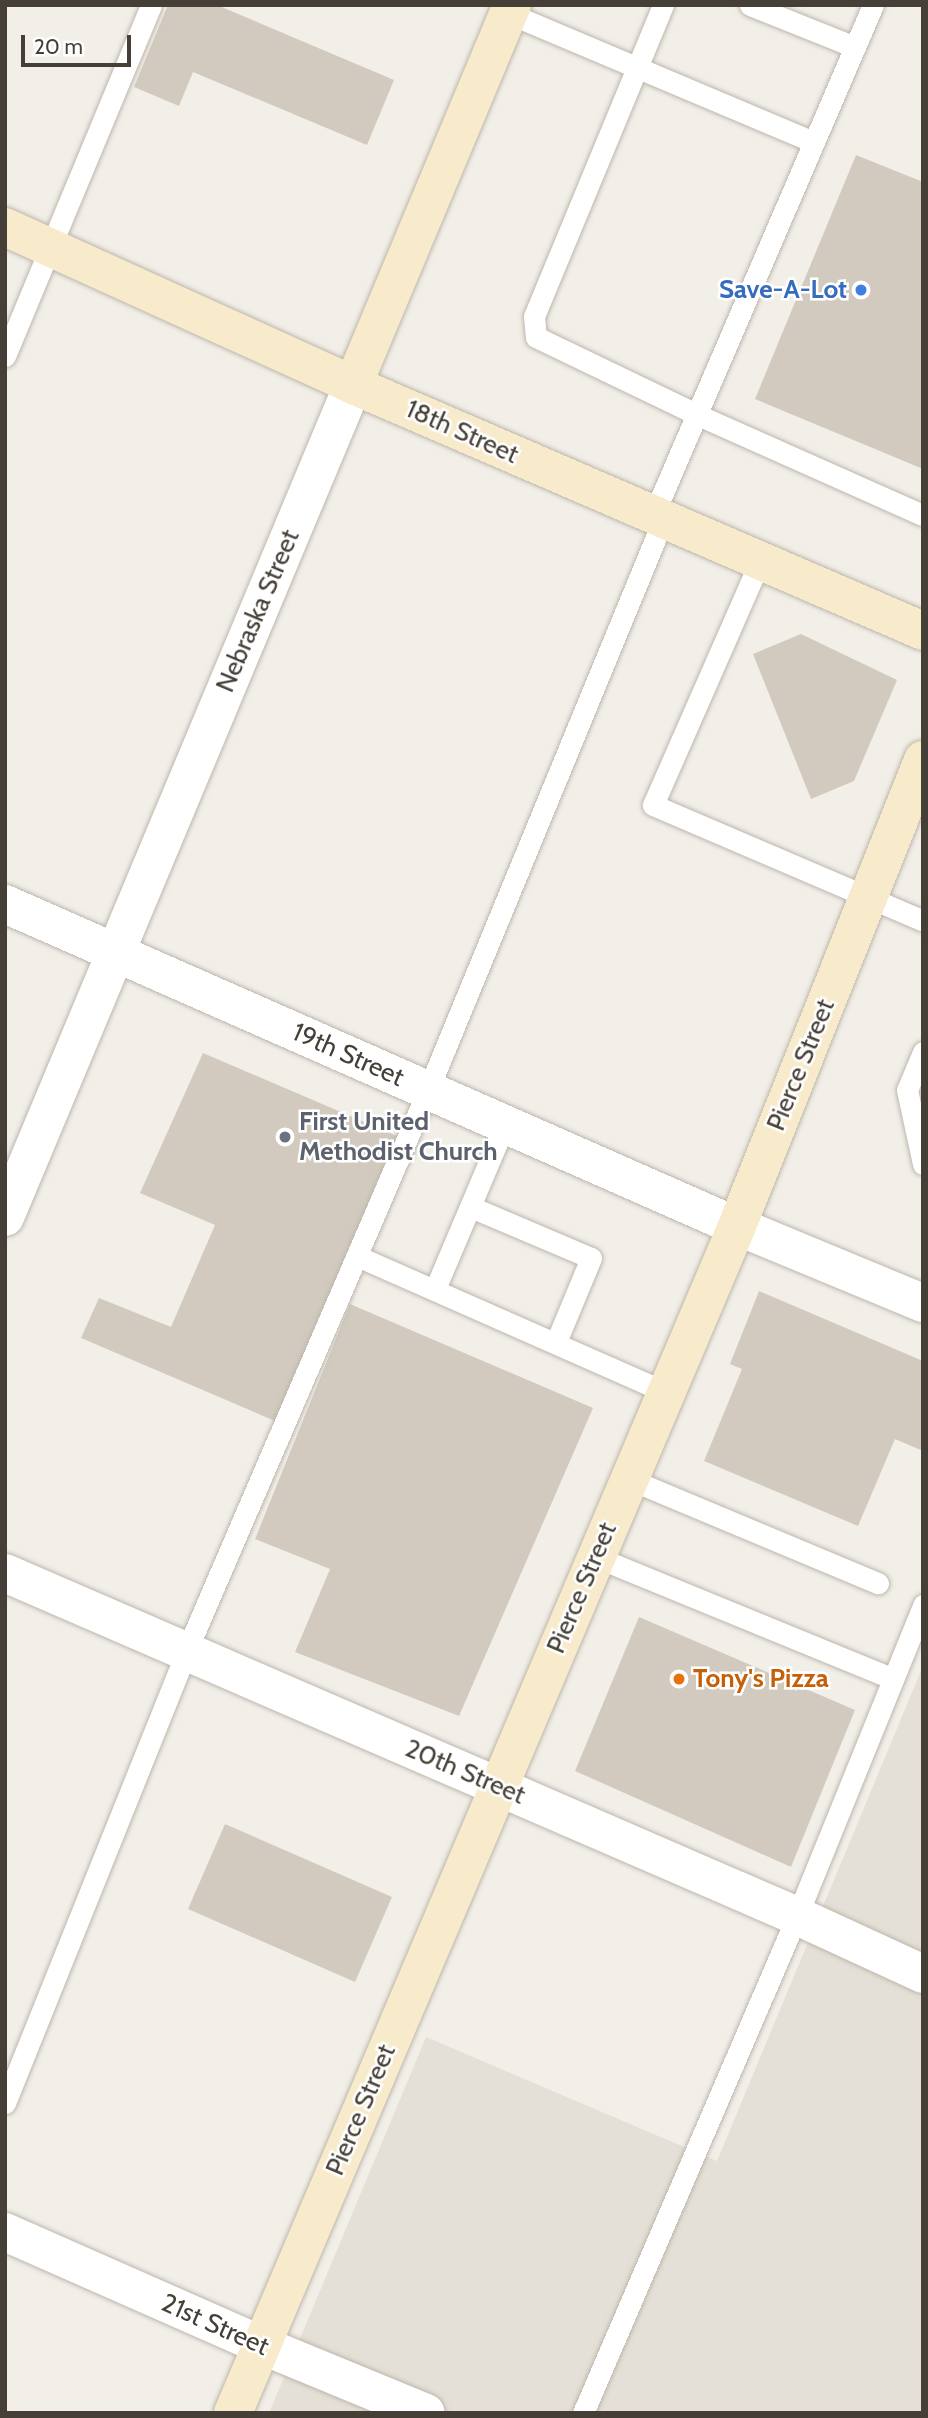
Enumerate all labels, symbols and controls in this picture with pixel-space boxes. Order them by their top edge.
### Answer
scale bar [24,21,135,65]
text: 20 m [34,34,83,59]
place label: Save-A-Lot [719,274,847,306]
marker: Save-A-Lot [853,282,869,298]
street label: 18th Street [401,393,523,471]
street label: Nebraska Street [210,525,306,697]
street label: Pierce Street [760,995,842,1135]
street label: 19th Street [287,1017,409,1093]
place label: First United Methodist Church [299,1106,498,1168]
marker: First United Methodist Church [277,1129,293,1145]
street label: Pierce Street [540,1518,624,1658]
place label: Tony's Pizza [693,1663,829,1695]
marker: Tony's Pizza [671,1671,687,1687]
street label: 20th Street [400,1733,530,1811]
street label: Pierce Street [319,2040,403,2180]
street label: 21st Street [156,2288,274,2362]

